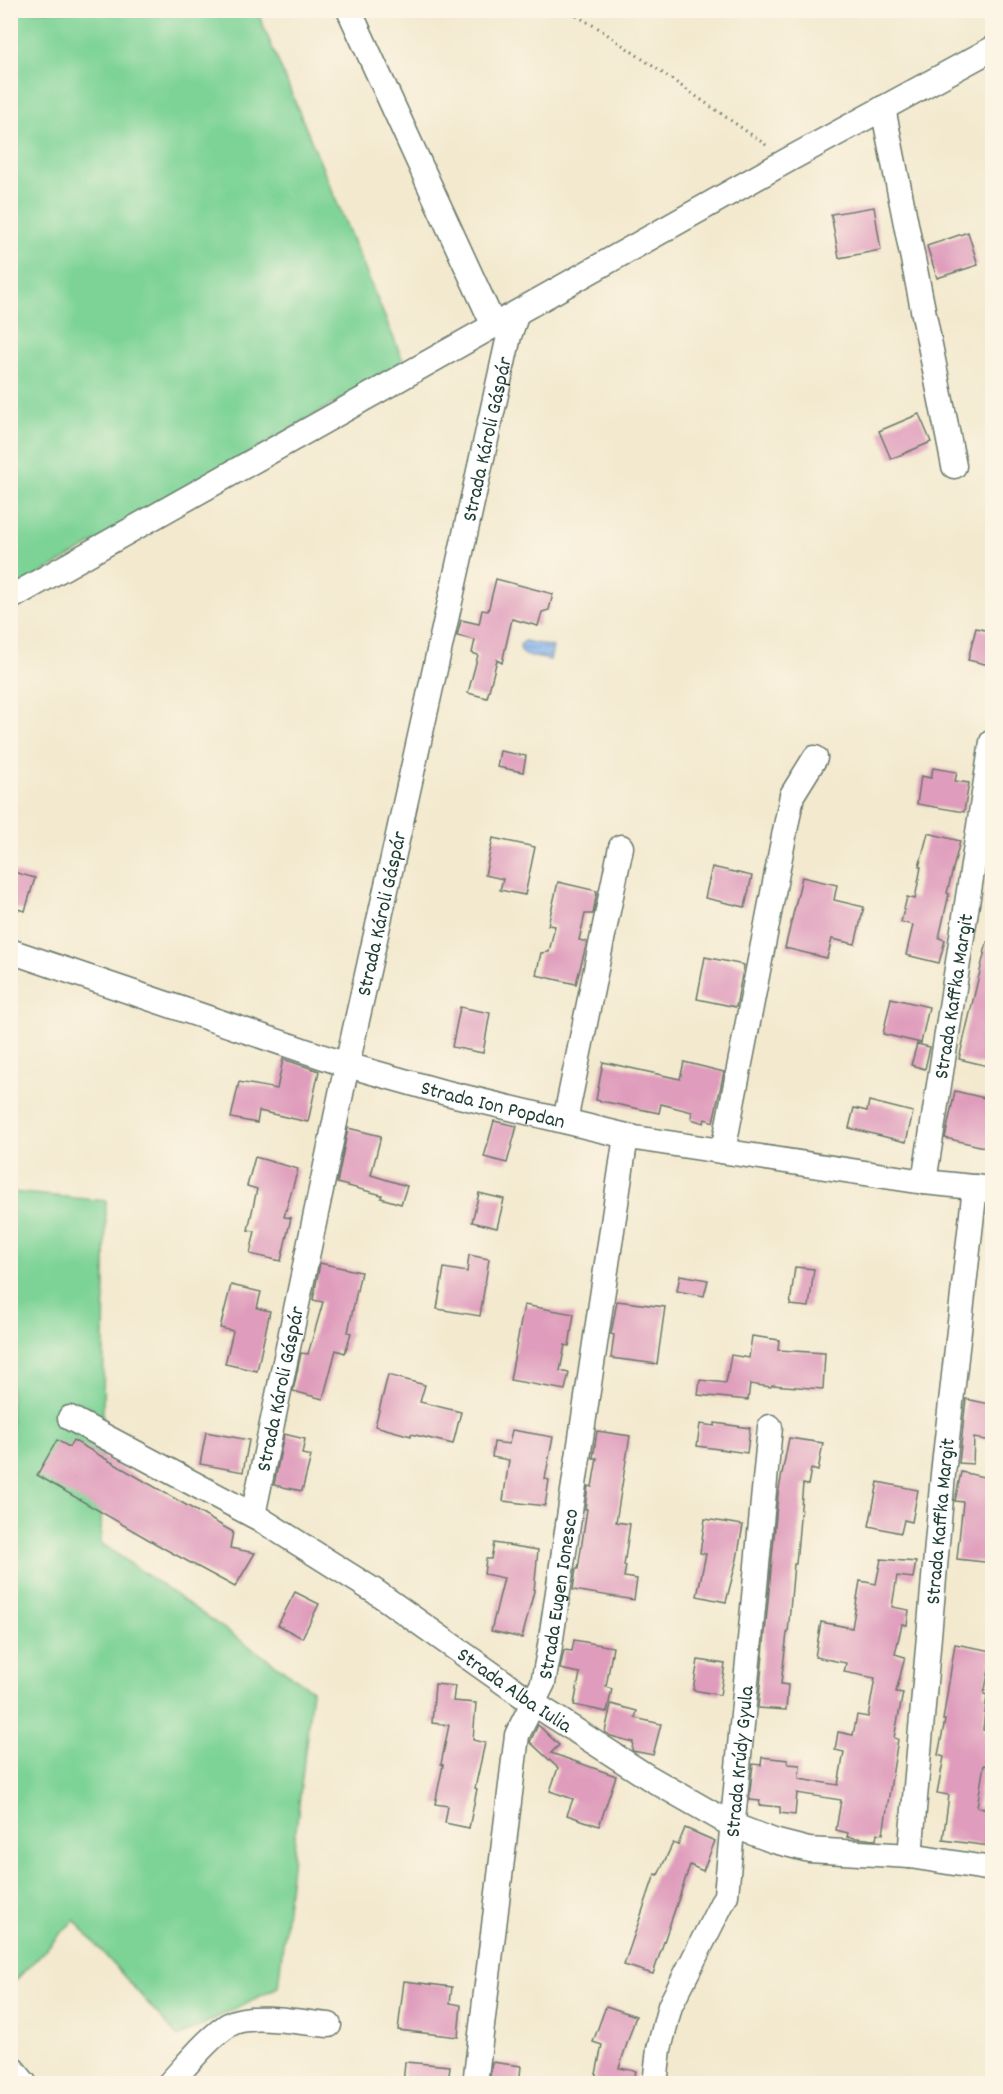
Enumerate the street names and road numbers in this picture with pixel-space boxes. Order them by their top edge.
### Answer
street label: Strada Károli Gáspár [456,354,522,525]
street label: Strada Károli Gáspár [351,829,417,999]
street label: Strada Kaffka Margit [928,912,983,1081]
street label: Strada Ion Popdan [417,1074,568,1139]
street label: Strada Károli Gáspár [250,1304,314,1475]
street label: Strada Kaffka Margit [920,1437,965,1606]
street label: Strada Eugen Ionesco [532,1507,588,1682]
street label: Strada Alba Iulia [450,1642,578,1743]
street label: Strada Krúdy Gyula [719,1684,764,1839]

